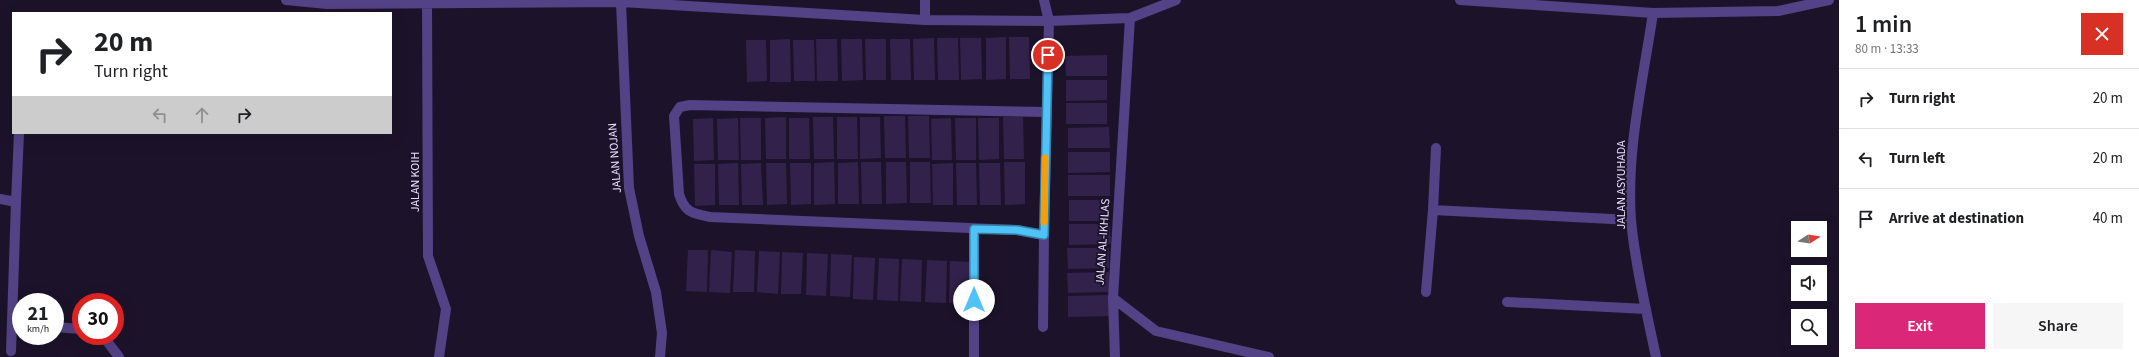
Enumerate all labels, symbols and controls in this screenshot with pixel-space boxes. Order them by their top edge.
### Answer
text: 1 min [1855,7,1912,42]
button: close [2081,13,2123,55]
text: 20 m [94,22,153,62]
icon: right [28,28,80,80]
pin [1031,38,1065,72]
text: 80 m · 13:33 [1855,40,1919,58]
icon: arrive [1037,44,1059,66]
text: Turn right [94,59,168,84]
icon: right [1855,88,1877,110]
text: Turn right [1889,88,1955,109]
text: 20 m [2093,88,2123,109]
icon: left [149,104,171,126]
icon: ahead [191,104,213,126]
icon: right [233,104,255,126]
street label: JALAN NOJAN [604,122,626,194]
street label: JALAN ASYUHADA [1613,140,1630,230]
icon: left [1855,148,1877,170]
text: Turn left [1889,148,1945,169]
text: 20 m [2093,148,2123,169]
street label: JALAN KOIH [407,152,424,212]
street label: JALAN AL-IKHLAS [1091,198,1115,286]
icon: arrive [1855,208,1877,230]
text: Arrive at destination [1889,208,2024,229]
text: 40 m [2093,208,2123,229]
north arrow [1791,221,1827,257]
map controls [1791,221,1827,345]
button: sound [1791,265,1827,301]
position arrow [953,279,995,321]
speed limit sign: 30 [72,293,124,345]
text: 21 [27,300,49,328]
button: Exit [1855,303,1985,349]
button: Share [1993,303,2123,349]
button: search [1791,309,1827,345]
text: km/h [27,322,49,336]

